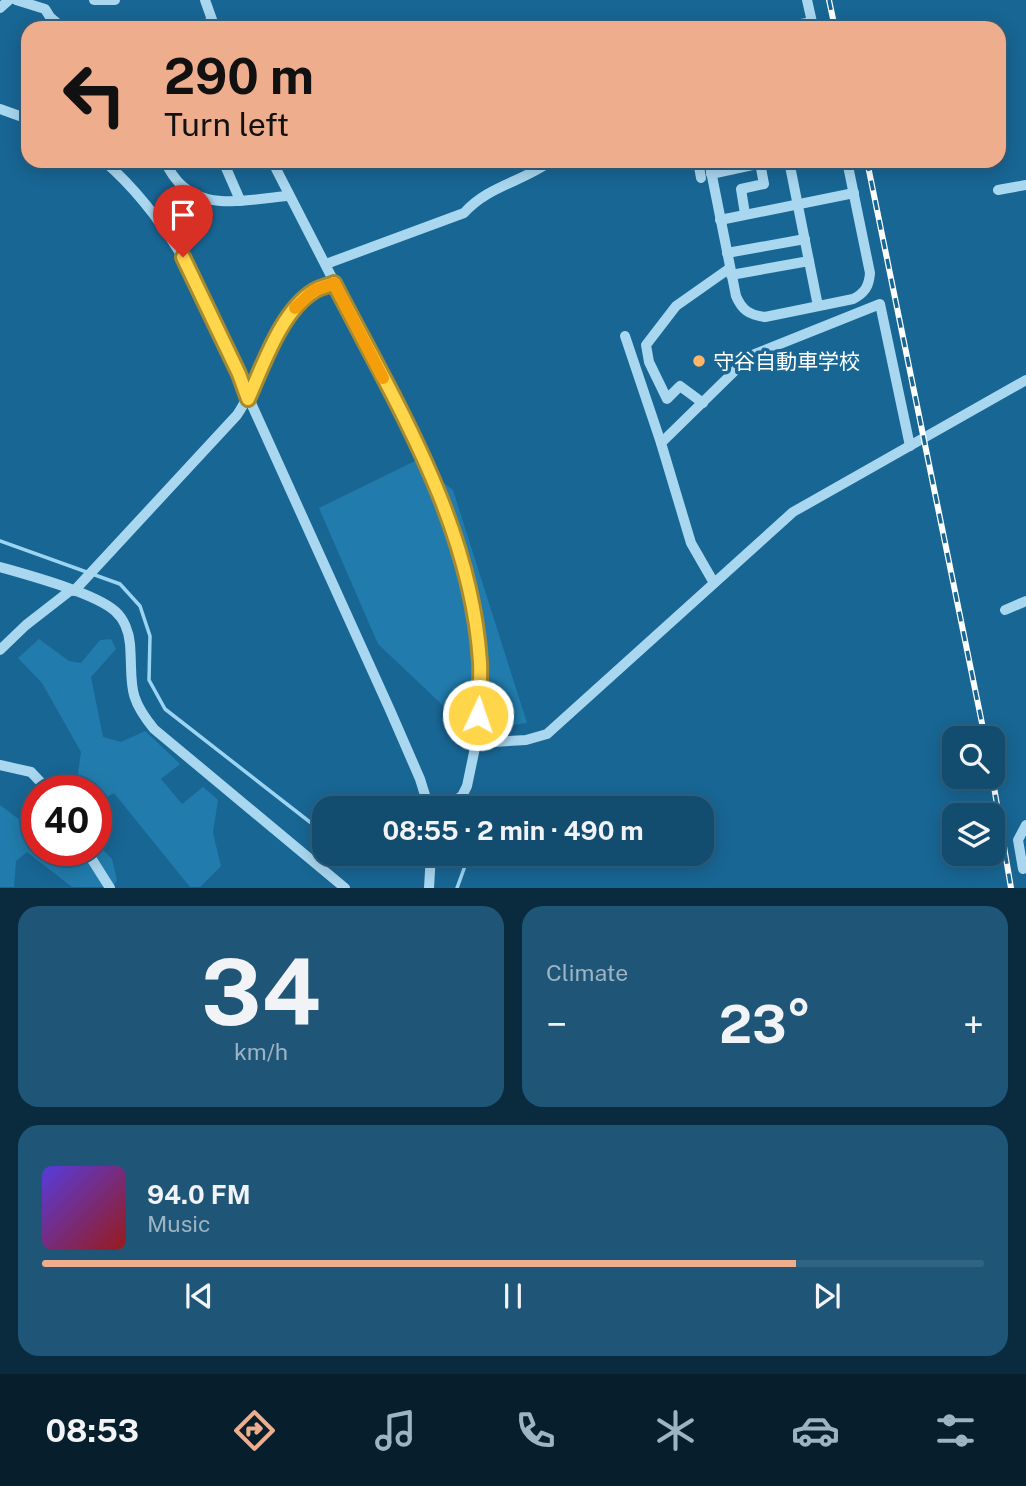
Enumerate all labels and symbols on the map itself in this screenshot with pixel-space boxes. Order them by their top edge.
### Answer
pin [153,185,213,257]
place label: 守谷自動車学校 [713,349,860,374]
marker: 守谷自動車学校 [691,353,707,369]
position arrow [441,678,515,752]
speed limit sign: 40 [21,775,112,866]

